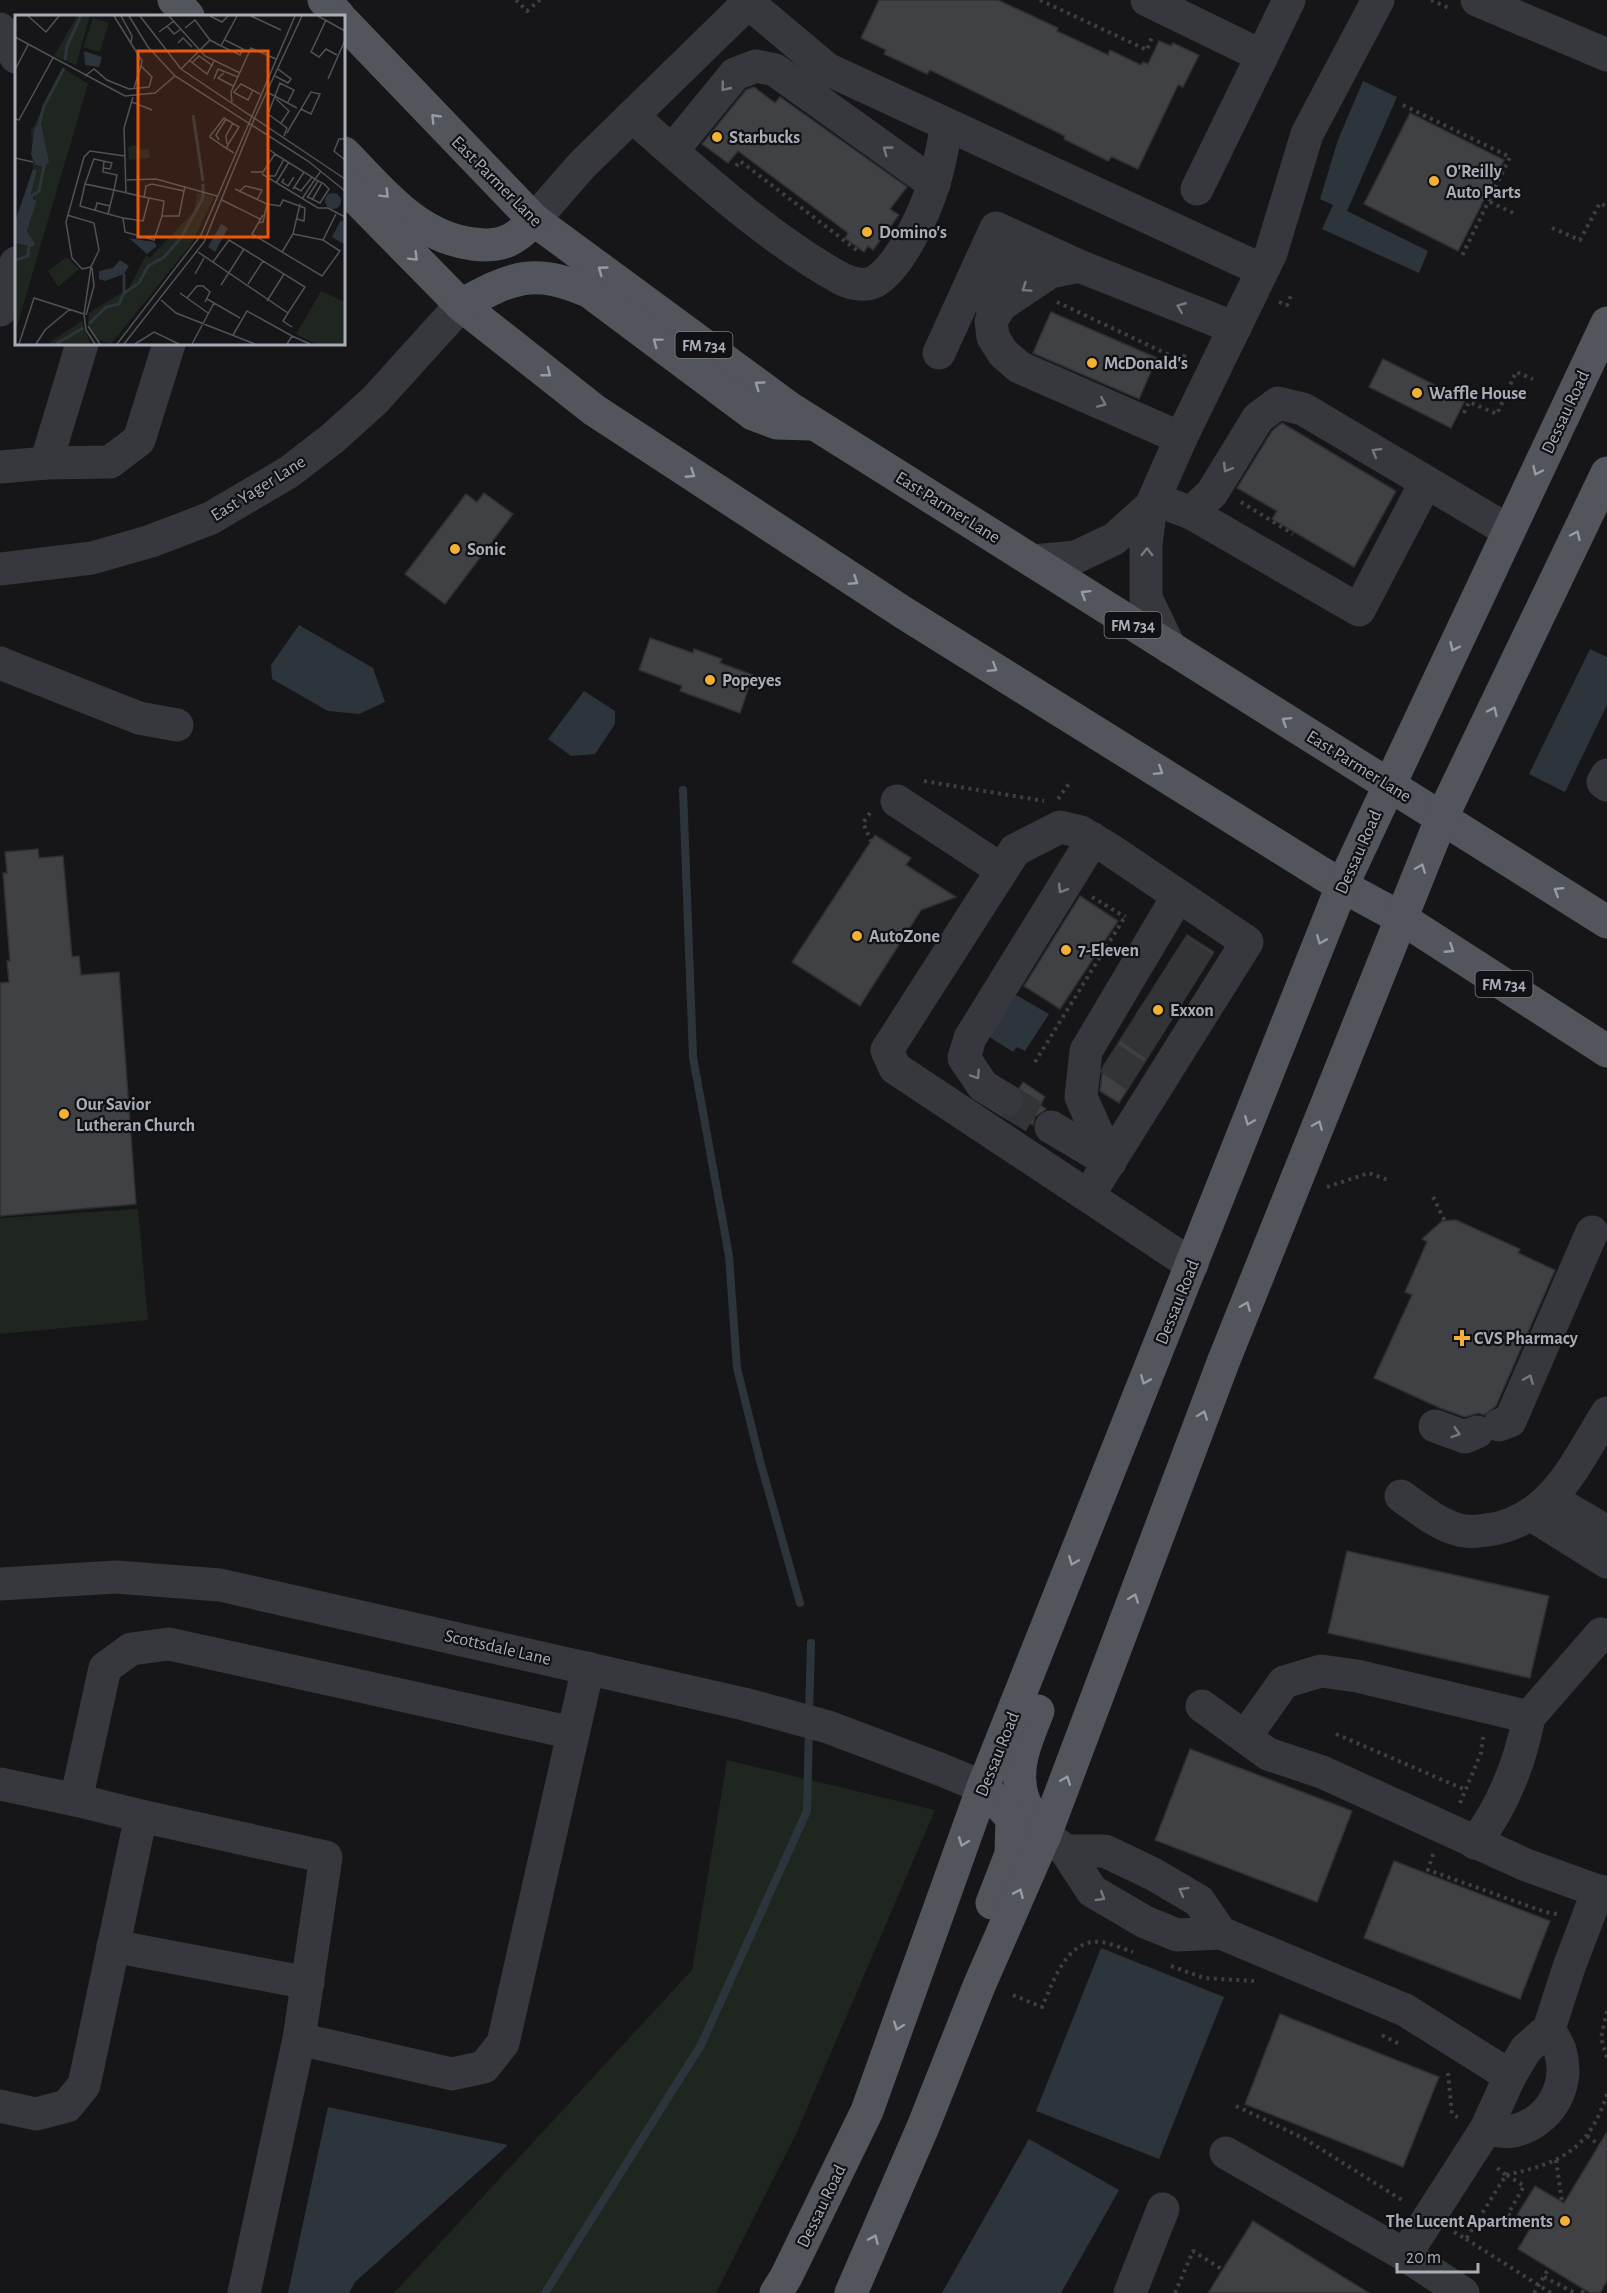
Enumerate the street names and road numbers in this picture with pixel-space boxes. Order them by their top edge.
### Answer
street label: East Parmer Lane [448,133,545,230]
road number: FM 734 [676,332,732,358]
street label: Dessau Road [1539,368,1593,457]
street label: East Yager Lane [208,453,309,525]
street label: East Parmer Lane [892,469,1003,547]
road number: FM 734 [1104,612,1162,638]
street label: East Parmer Lane [1303,728,1414,806]
street label: Dessau Road [1332,808,1385,897]
road number: FM 734 [1476,971,1532,997]
street label: Dessau Road [1153,1258,1203,1347]
street label: Scottsdale Lane [443,1627,553,1669]
street label: Dessau Road [973,1710,1023,1799]
street label: Dessau Road [794,2162,850,2251]

